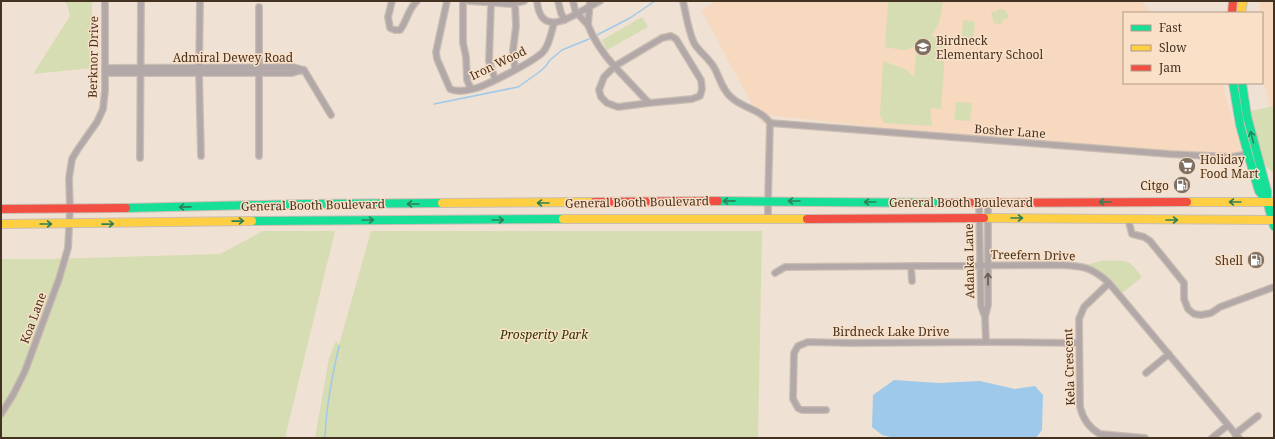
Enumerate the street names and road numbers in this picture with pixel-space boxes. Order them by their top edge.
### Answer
street label: Berknor Drive [84,16,102,98]
street label: Iron Wood [467,42,530,84]
street label: Admiral Dewey Road [173,49,294,66]
street label: Bosher Lane [974,120,1046,142]
street label: General Booth Boulevard [565,192,710,212]
street label: General Booth Boulevard [889,194,1034,211]
street label: General Booth Boulevard [241,195,386,215]
street label: Adanka Lane [960,223,978,299]
street label: Treefern Drive [990,246,1076,264]
street label: Koa Lane [16,290,50,346]
street label: Birdneck Lake Drive [832,323,950,340]
street label: Kela Crescent [1059,328,1079,406]

